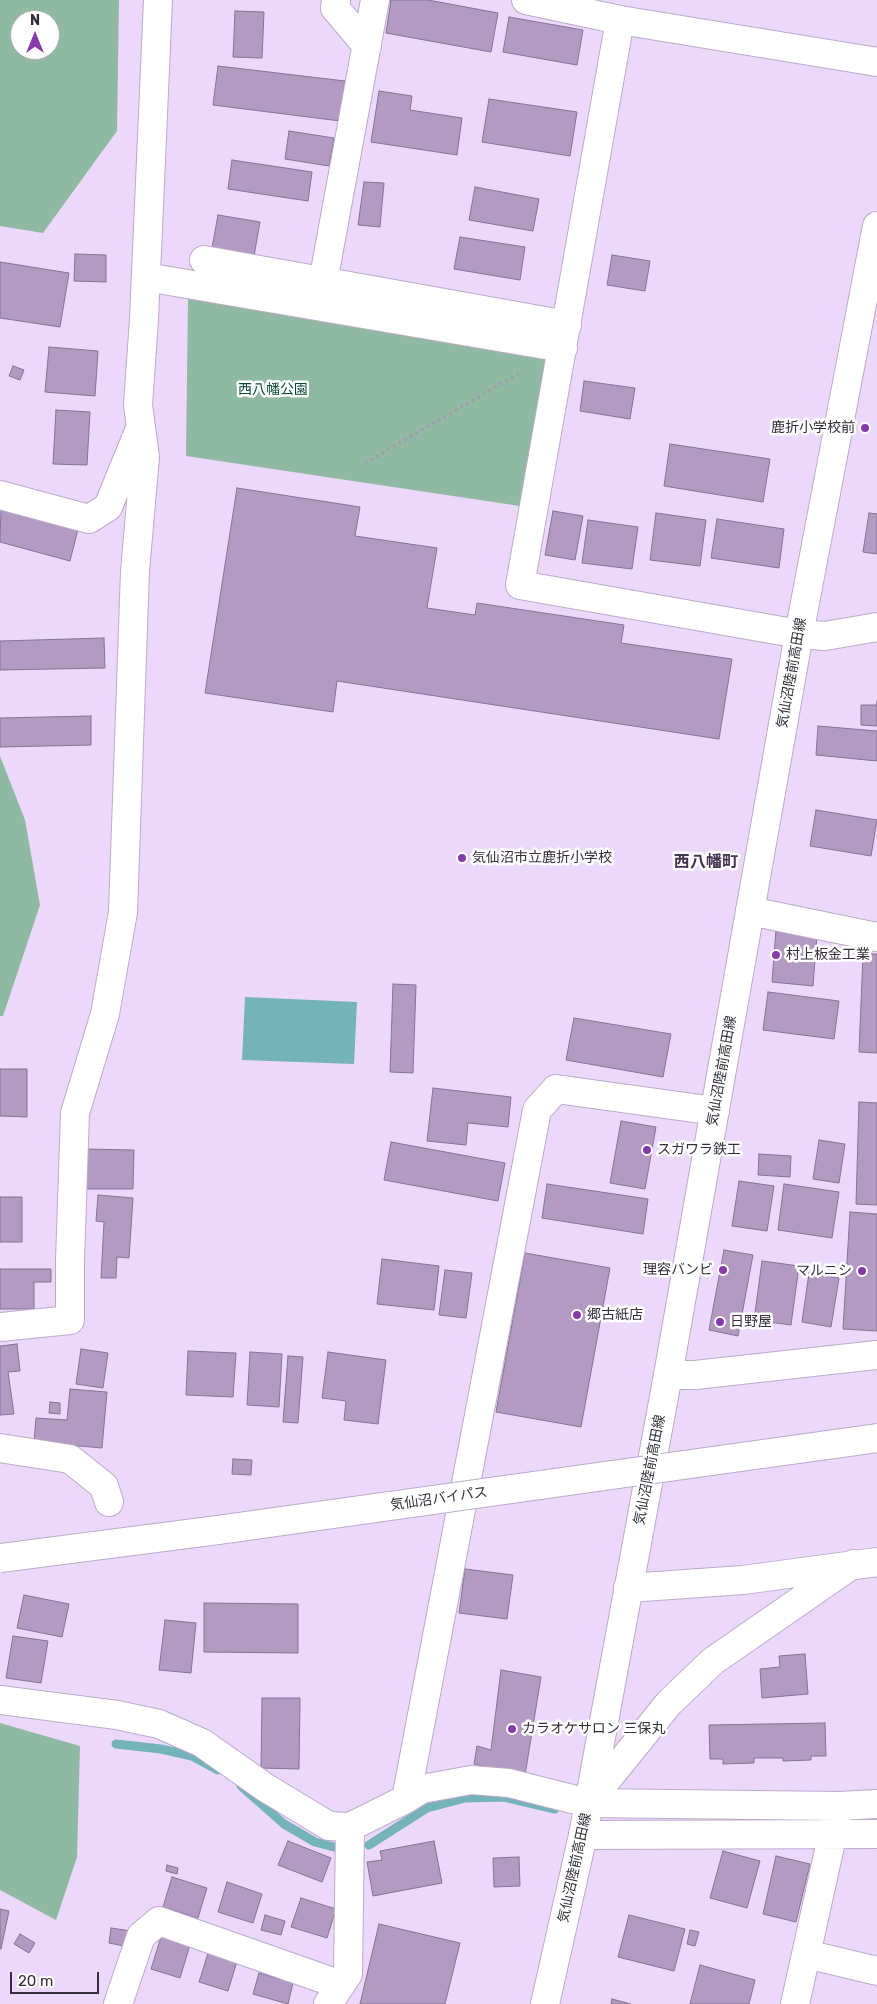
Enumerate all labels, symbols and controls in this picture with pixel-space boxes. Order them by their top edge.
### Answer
north arrow [10,10,60,60]
text: N [30,12,40,29]
park label: 西八幡公園 [238,382,308,398]
place label: 鹿折小学校前 [771,420,855,436]
marker: 鹿折小学校前 [859,422,871,434]
street label: 気仙沼陸前高田線 [774,616,810,730]
place label: 気仙沼市立鹿折小学校 [472,850,612,866]
marker: 気仙沼市立鹿折小学校 [456,852,468,864]
district label: 西八幡町 [674,852,738,872]
place label: 村上板金工業 [786,947,870,963]
marker: 村上板金工業 [770,949,782,961]
street label: 気仙沼陸前高田線 [704,1014,740,1128]
place label: スガワラ鉄工 [657,1142,741,1158]
marker: スガワラ鉄工 [641,1144,653,1156]
place label: 理容バンビ [643,1262,713,1278]
place label: マルニシ [796,1263,852,1279]
marker: 理容バンビ [717,1264,729,1276]
marker: マルニシ [856,1265,868,1277]
place label: 郷古紙店 [587,1307,643,1323]
marker: 郷古紙店 [571,1309,583,1321]
place label: 日野屋 [730,1314,772,1330]
marker: 日野屋 [714,1316,726,1328]
street label: 気仙沼陸前高田線 [631,1413,669,1527]
street label: 気仙沼バイパス [389,1484,489,1514]
place label: カラオケサロン 三保丸 [522,1721,665,1737]
marker: カラオケサロン 三保丸 [506,1723,518,1735]
street label: 気仙沼陸前高田線 [555,1811,595,1925]
scale bar [12,1962,101,1994]
text: 20 m [18,1972,53,1990]

